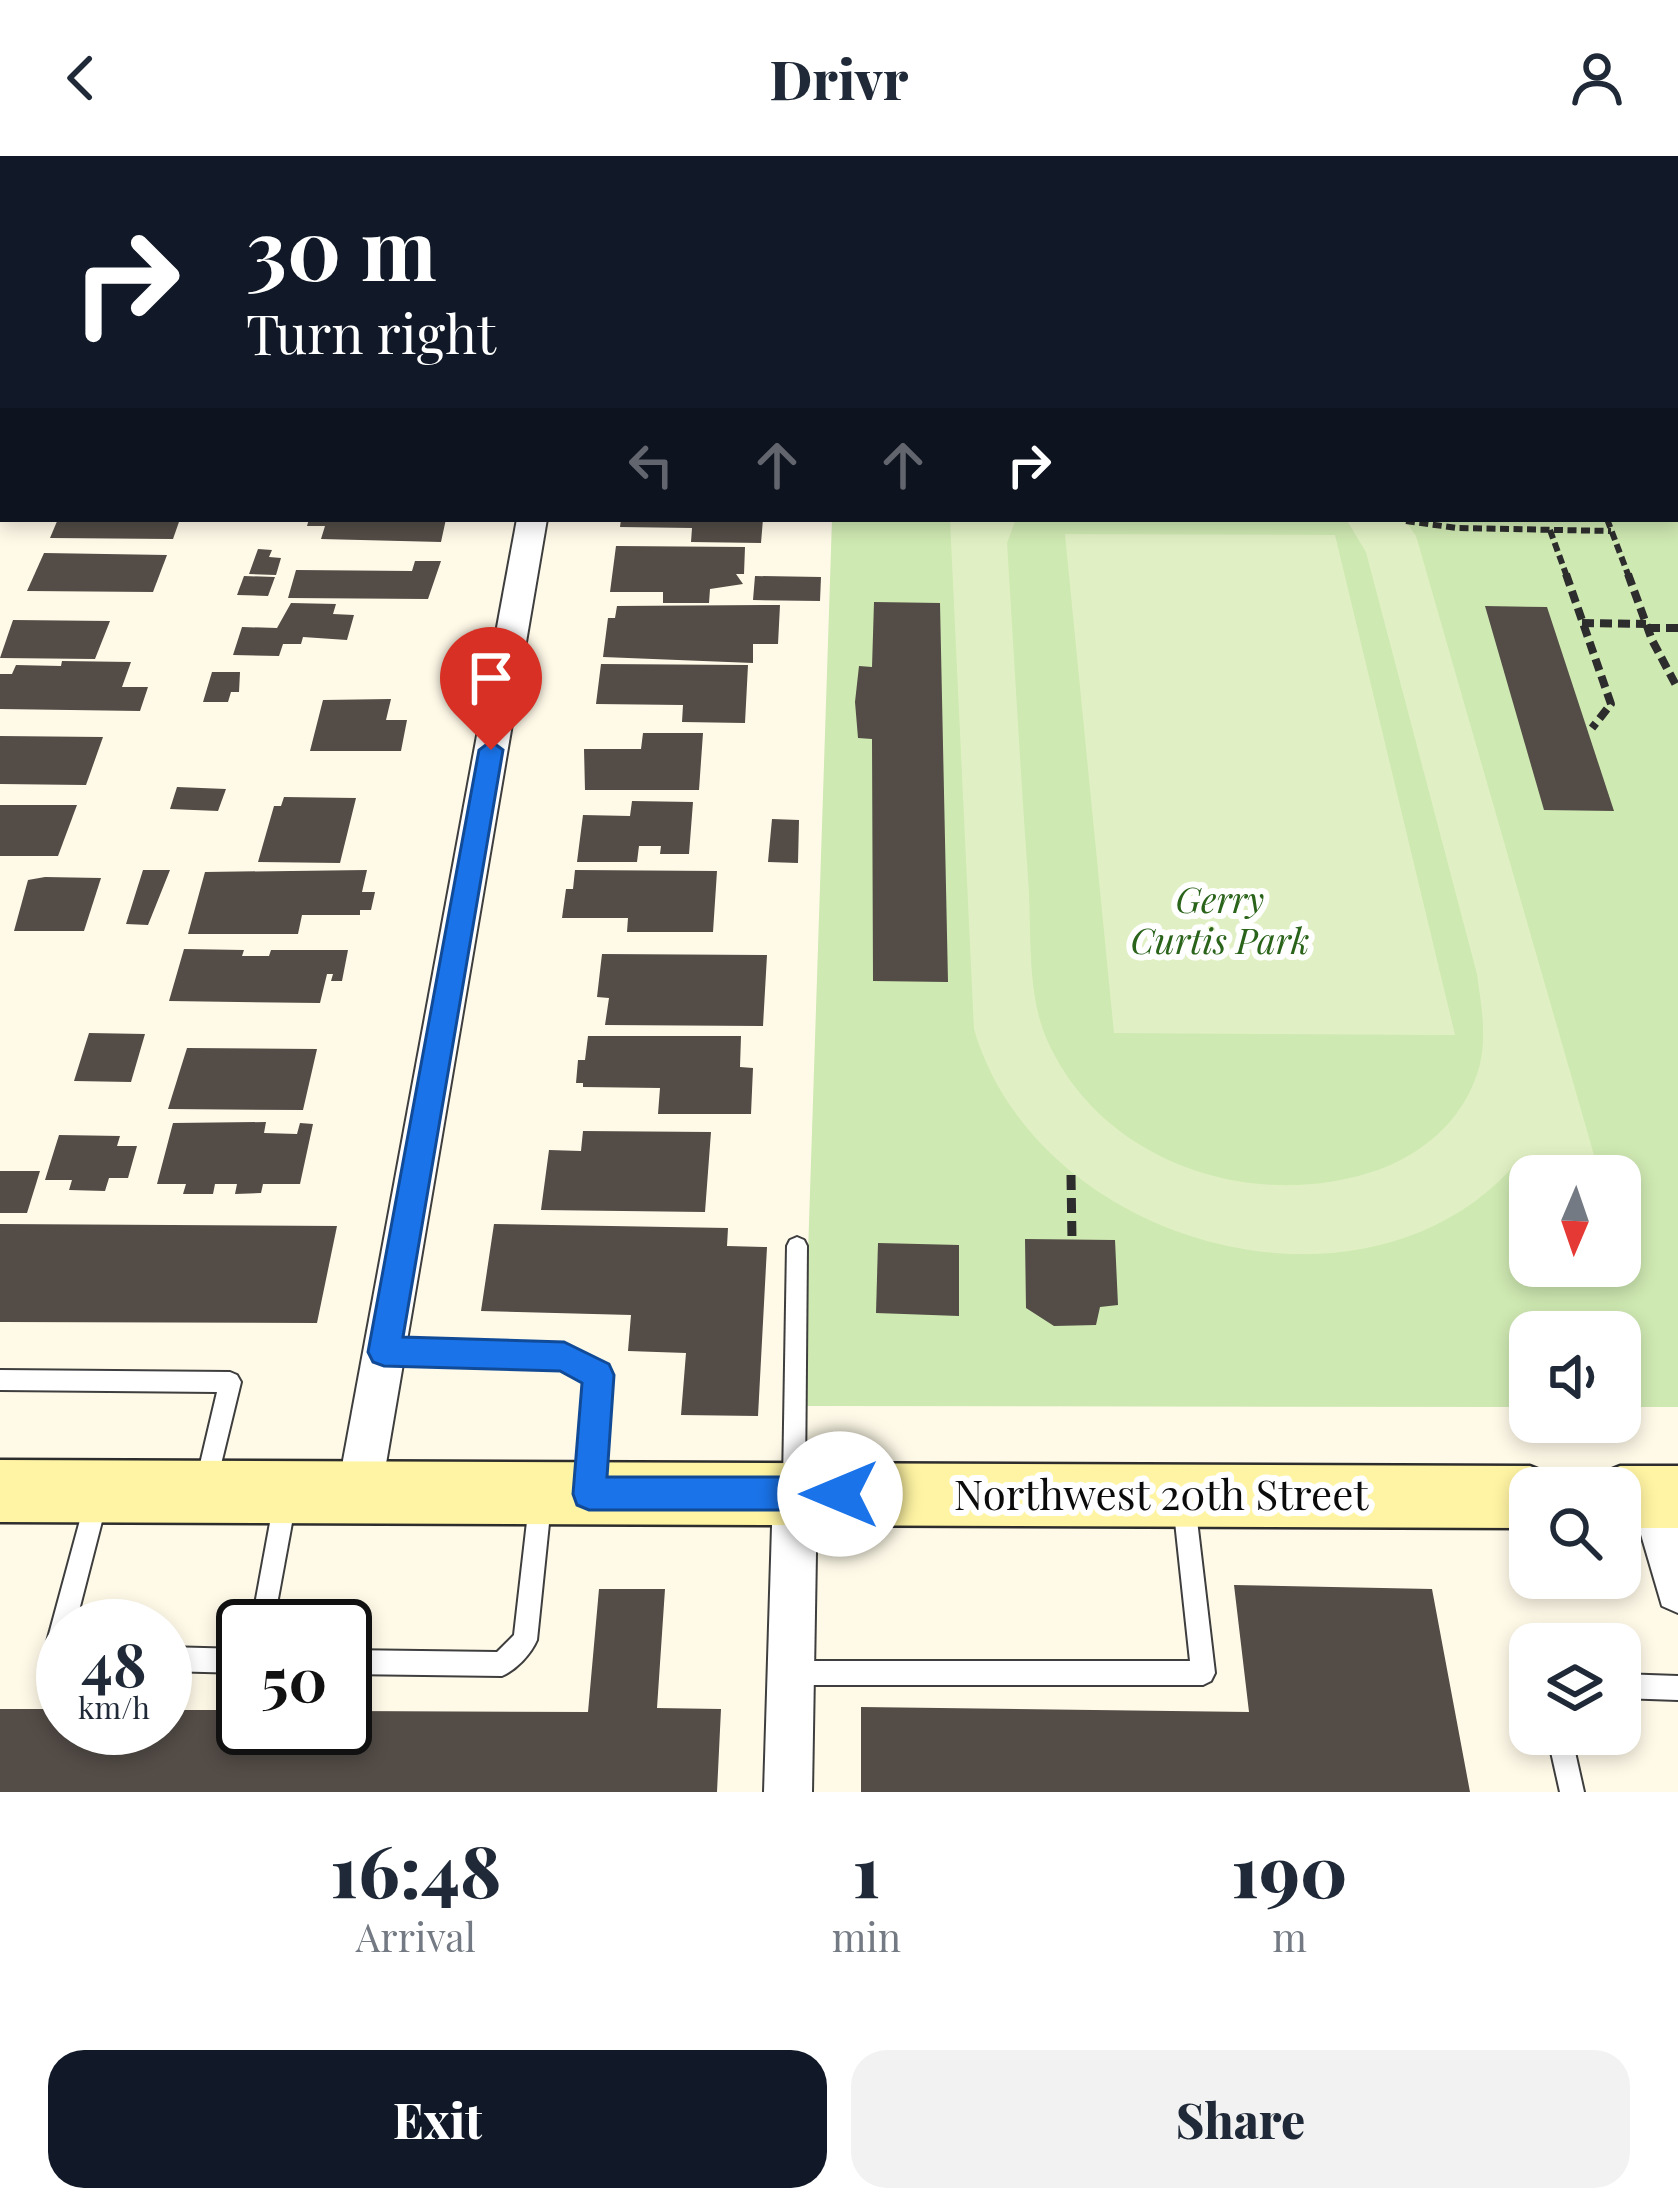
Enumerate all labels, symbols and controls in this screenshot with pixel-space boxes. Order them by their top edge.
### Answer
text: Drivr [770,42,908,114]
icon: back [48,45,114,111]
icon: person [1564,45,1630,111]
text: 30 m [246,190,437,302]
icon: right [48,204,204,360]
text: Turn right [246,297,496,369]
icon: left [618,432,684,498]
icon: ahead [744,432,810,498]
icon: ahead [870,432,936,498]
icon: right [996,432,1062,498]
pin [440,627,542,750]
icon: arrive [458,645,524,711]
park label: Gerry Curtis Park [1130,874,1310,963]
north arrow [1509,1155,1641,1287]
map controls [1509,1155,1641,1755]
button: sound [1509,1311,1641,1443]
position arrow [777,1431,903,1557]
street label: Northwest 20th Street [954,1465,1369,1521]
button: search [1509,1467,1641,1599]
speed limit sign: 50 [216,1599,372,1755]
text: 48 [81,1622,147,1702]
button: layers [1509,1623,1641,1755]
text: km/h [78,1687,150,1727]
text: 16:48 [330,1820,501,1916]
text: 1 [852,1820,880,1916]
text: 190 [1231,1820,1348,1916]
text: Arrival [356,1910,476,1962]
text: min [832,1910,901,1962]
text: m [1272,1910,1307,1962]
button: Exit [48,2050,827,2188]
button: Share [851,2050,1630,2188]

